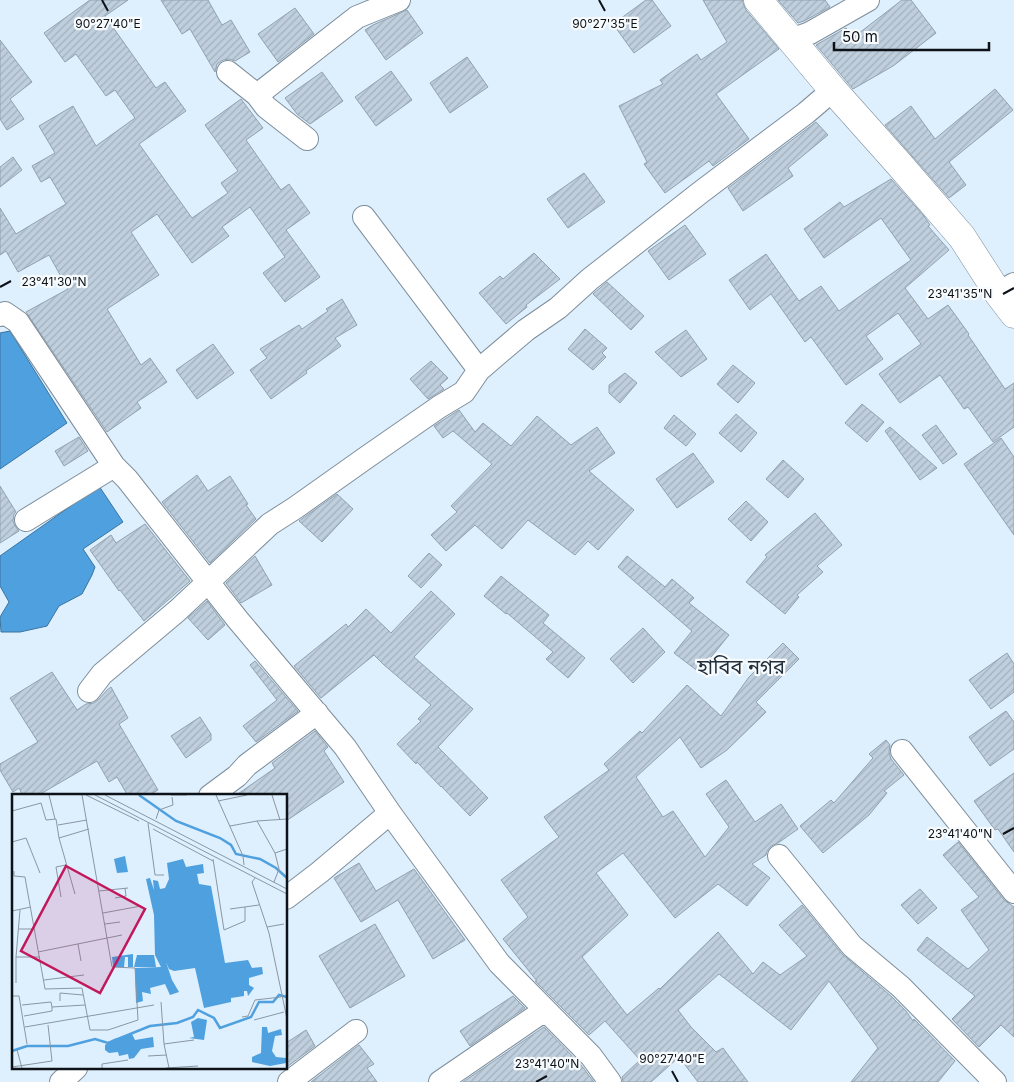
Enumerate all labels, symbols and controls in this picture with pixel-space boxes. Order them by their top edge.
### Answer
text: 90°27'40"E [75,16,141,31]
text: 90°27'35"E [572,16,638,31]
scale bar [834,20,989,52]
text: 50 m [842,27,878,46]
text: 23°41'30"N [21,274,87,289]
text: 23°41'35"N [928,286,992,301]
district label: হাবিব নগর [696,655,786,679]
inset map [12,794,288,1070]
text: 23°41'40"N [928,826,992,841]
text: 90°27'40"E [639,1051,705,1066]
text: 23°41'40"N [515,1056,579,1071]

